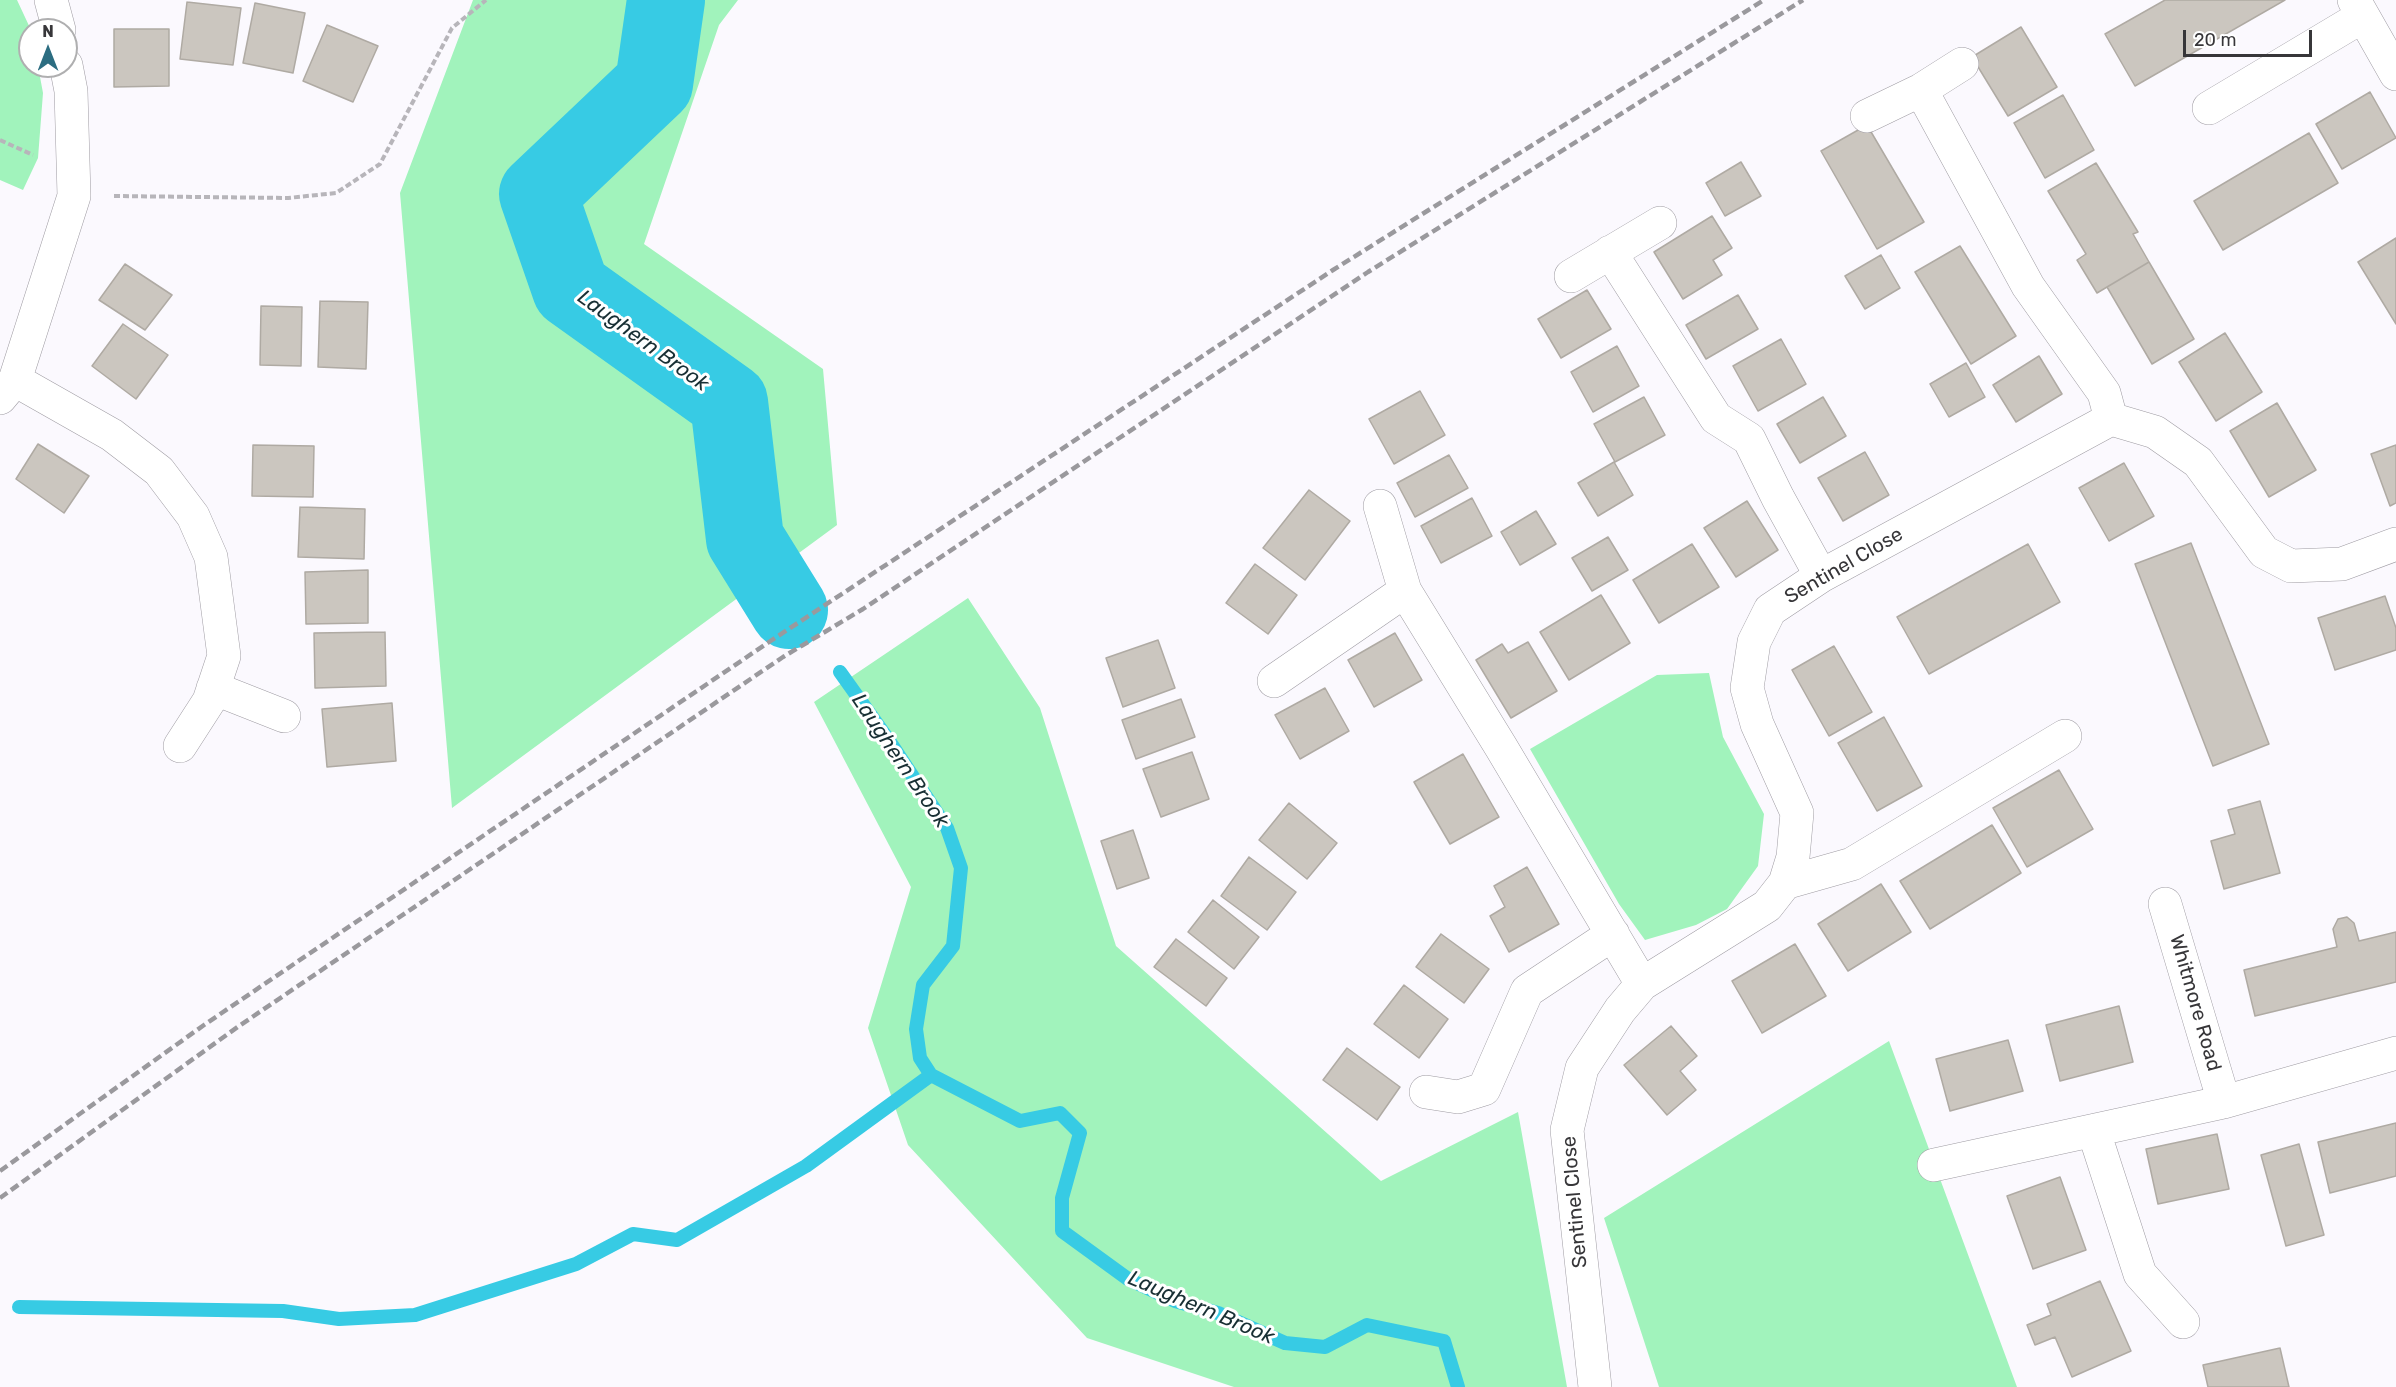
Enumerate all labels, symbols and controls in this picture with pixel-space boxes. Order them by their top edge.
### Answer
north arrow [18,18,78,78]
scale bar [2186,18,2315,56]
text: N [42,22,54,41]
text: 20 m [2194,29,2236,51]
water label: Laughern Brook [572,285,714,397]
street label: Sentinel Close [1781,523,1907,609]
water label: Laughern Brook [846,689,954,833]
street label: Whitmore Road [2164,932,2226,1074]
street label: Sentinel Close [1557,1135,1593,1269]
water label: Laughern Brook [1124,1266,1278,1350]

